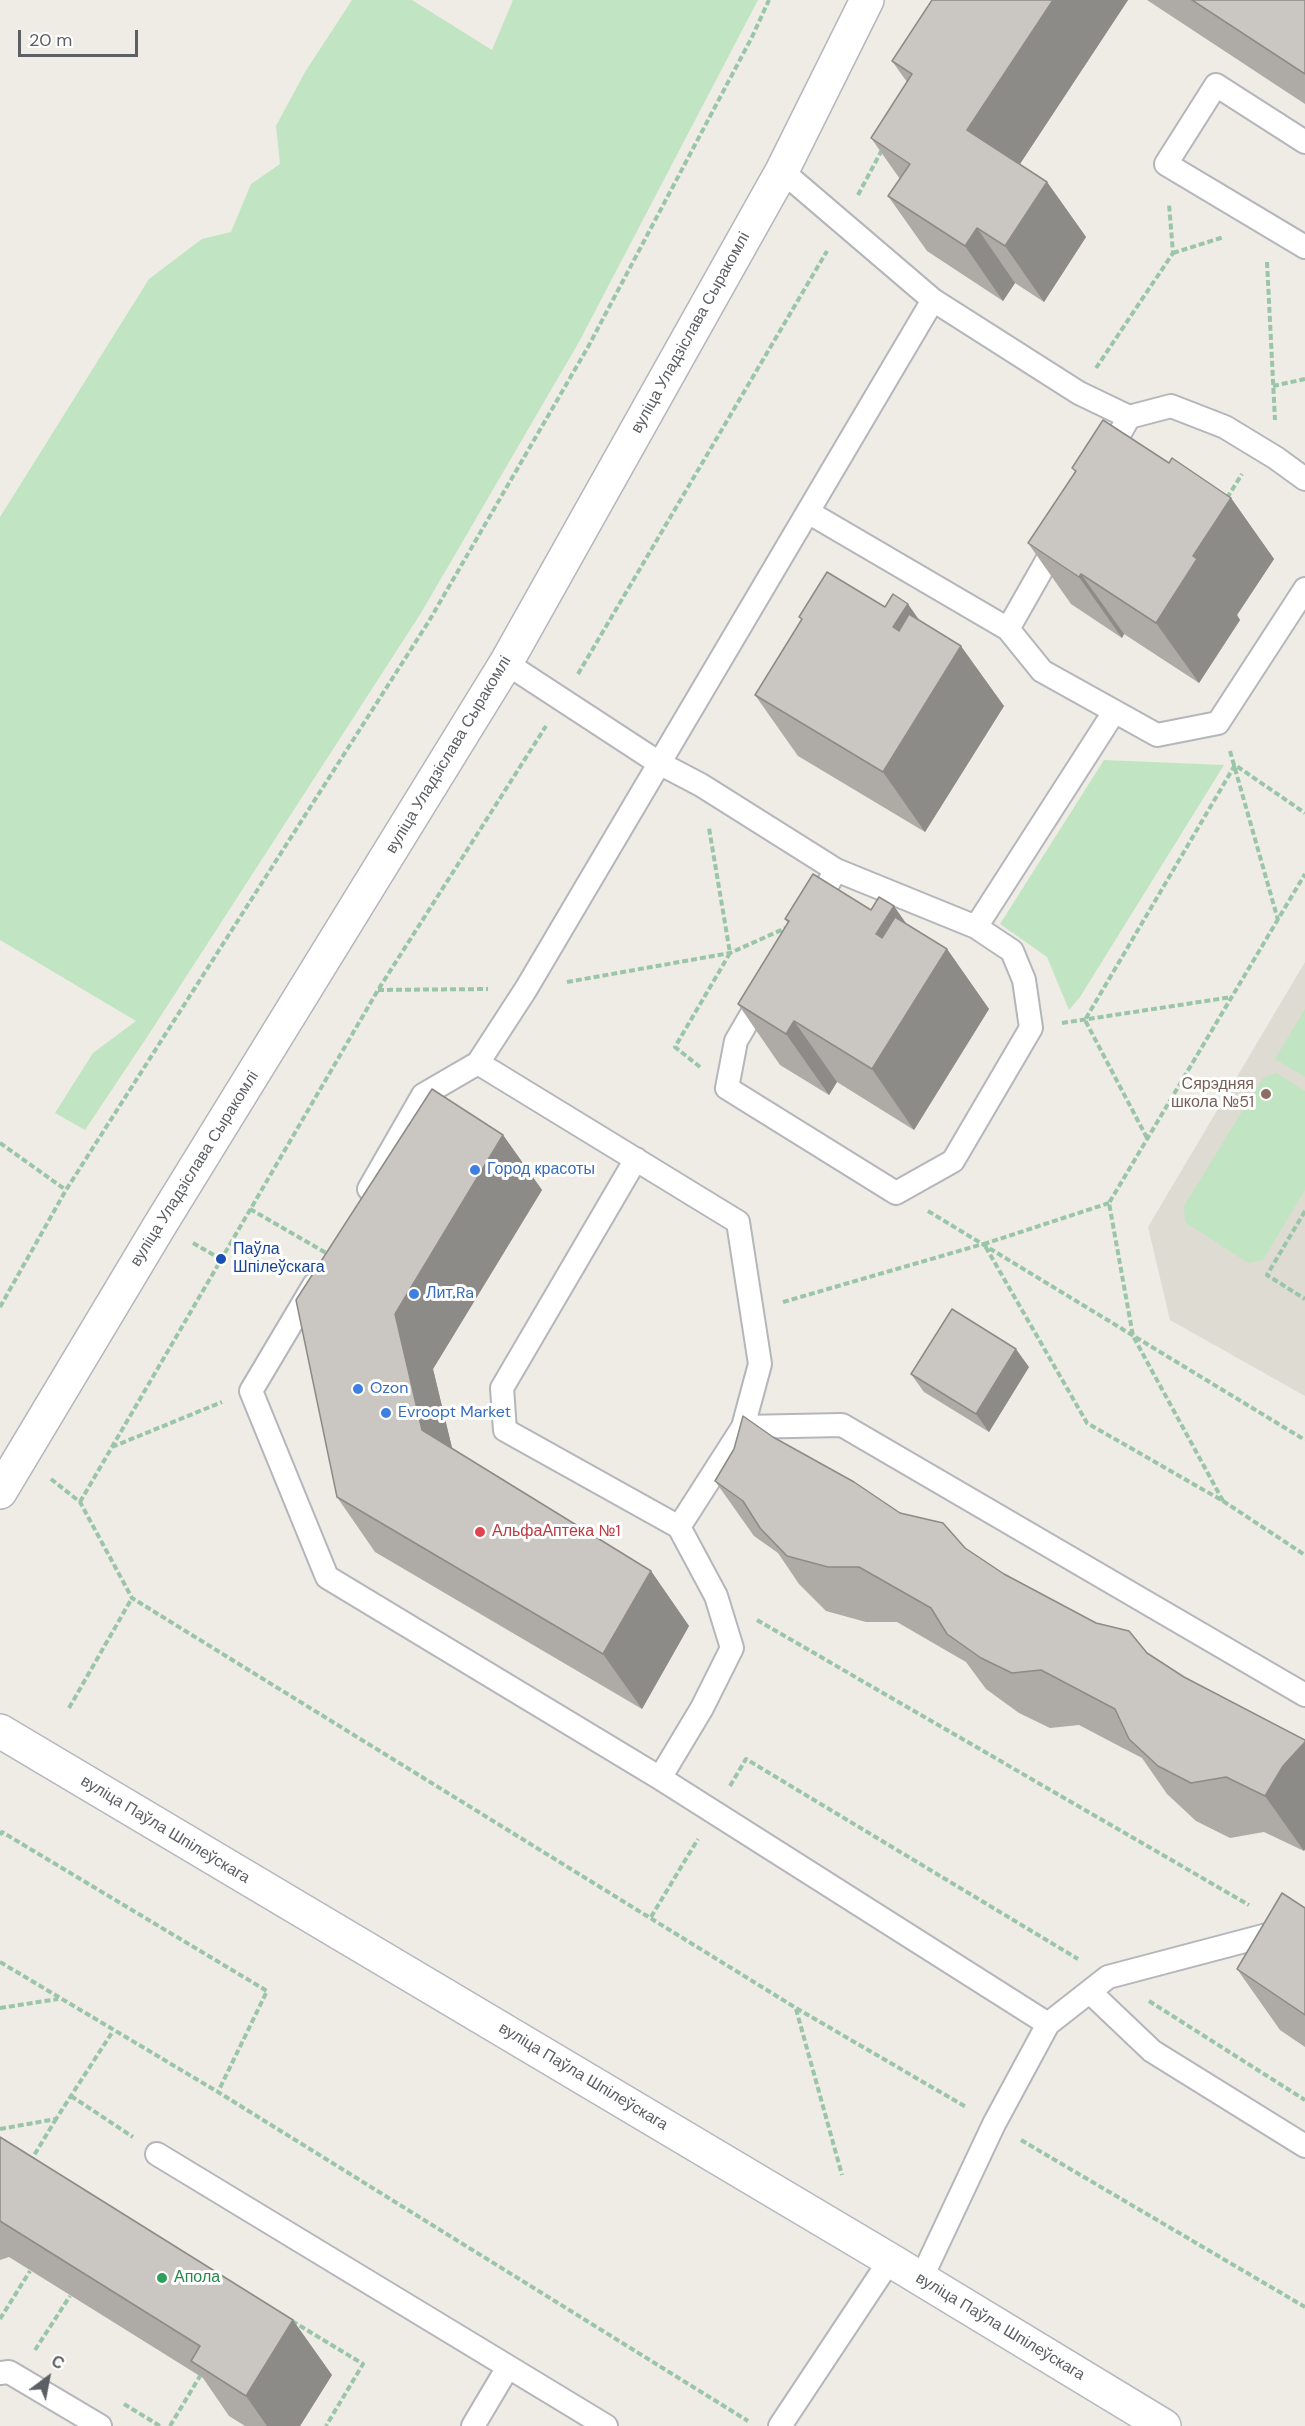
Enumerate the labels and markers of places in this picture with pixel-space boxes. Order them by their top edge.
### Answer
place label: Сярэдняя школа №51 [1171,1075,1254,1113]
marker: Сярэдняя школа №51 [1259,1087,1273,1101]
place label: Город красоты [487,1160,595,1180]
marker: Город красоты [468,1163,482,1177]
place label: Паўла Шпілеўскага [233,1240,325,1278]
marker: Паўла Шпілеўскага [214,1252,228,1266]
place label: Лит.Ra [426,1284,474,1304]
marker: Лит.Ra [407,1287,421,1301]
place label: Ozon [370,1379,408,1399]
marker: Ozon [351,1382,365,1396]
place label: Evroopt Market [398,1403,511,1423]
marker: Evroopt Market [379,1406,393,1420]
place label: АльфаАптека №1 [492,1522,620,1542]
marker: АльфаАптека №1 [473,1525,487,1539]
place label: Апола [174,2268,220,2288]
marker: Апола [155,2271,169,2285]

